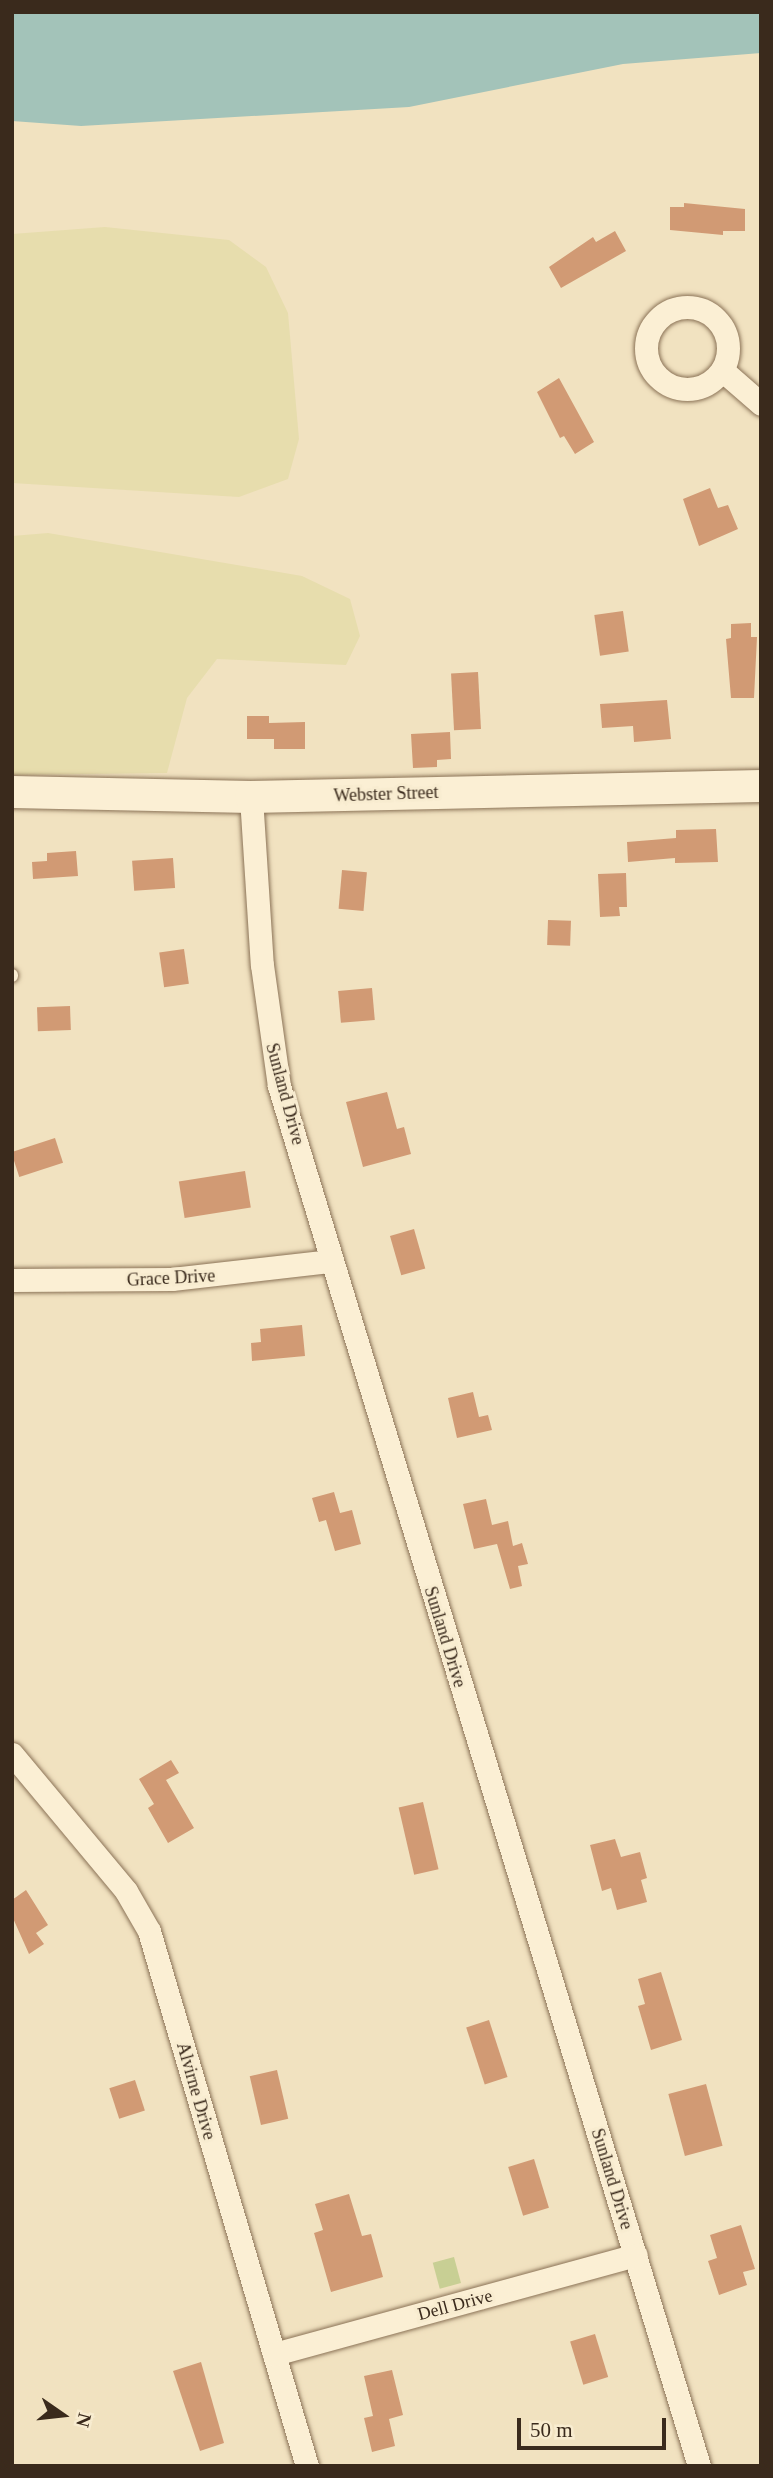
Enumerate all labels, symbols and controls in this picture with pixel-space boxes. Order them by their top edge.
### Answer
street label: Webster Street [333,781,439,807]
street label: Sunland Drive [261,1041,309,1147]
street label: Grace Drive [126,1265,216,1291]
street label: Sunland Drive [419,1584,471,1690]
street label: Alvirne Drive [172,2040,220,2142]
street label: Sunland Drive [586,2126,638,2232]
street label: Dell Drive [415,2285,495,2325]
north arrow [28,2380,98,2450]
scale bar [521,2404,670,2448]
text: N [72,2411,96,2429]
text: 50 m [530,2418,573,2442]

